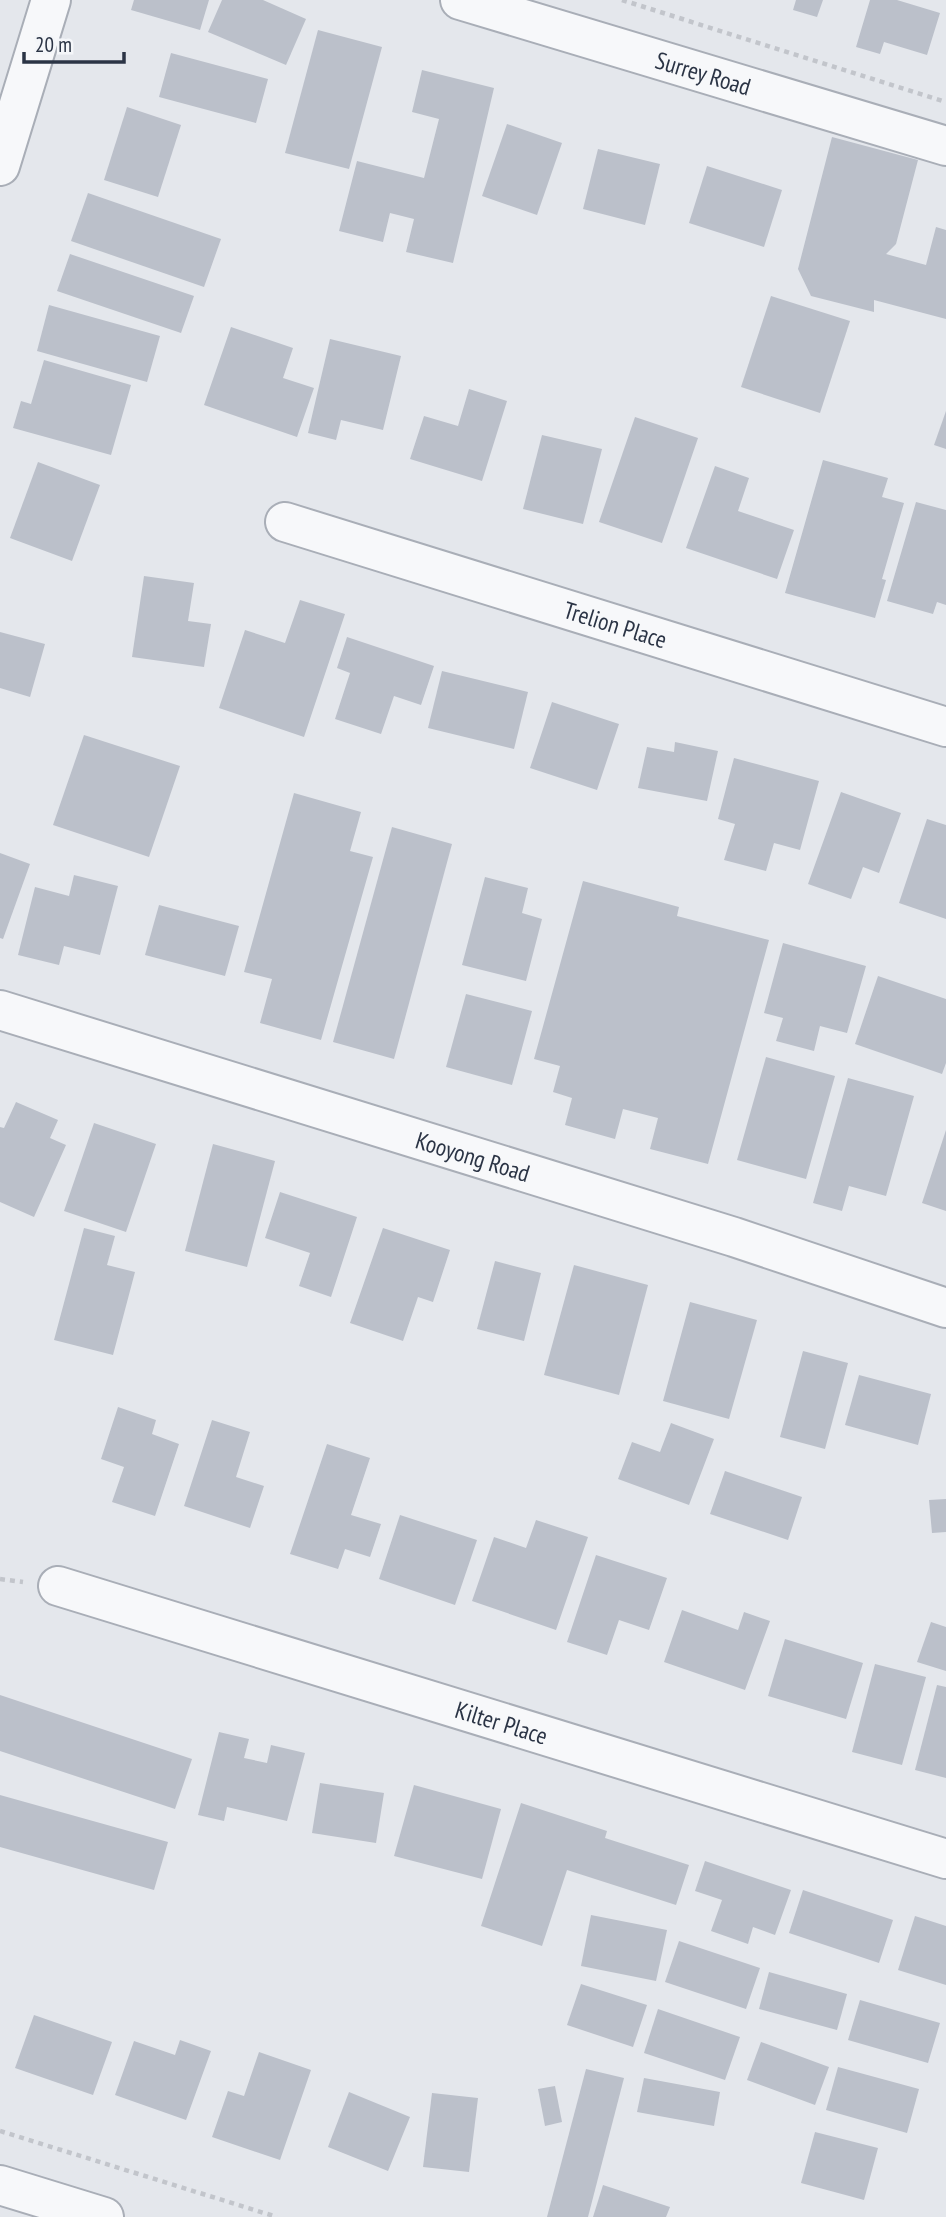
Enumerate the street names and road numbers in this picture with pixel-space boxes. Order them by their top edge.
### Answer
street label: Surrey Road [652,44,755,102]
street label: Trelion Place [560,594,671,655]
street label: Kooyong Road [412,1124,534,1188]
street label: Kilter Place [452,1694,551,1751]

